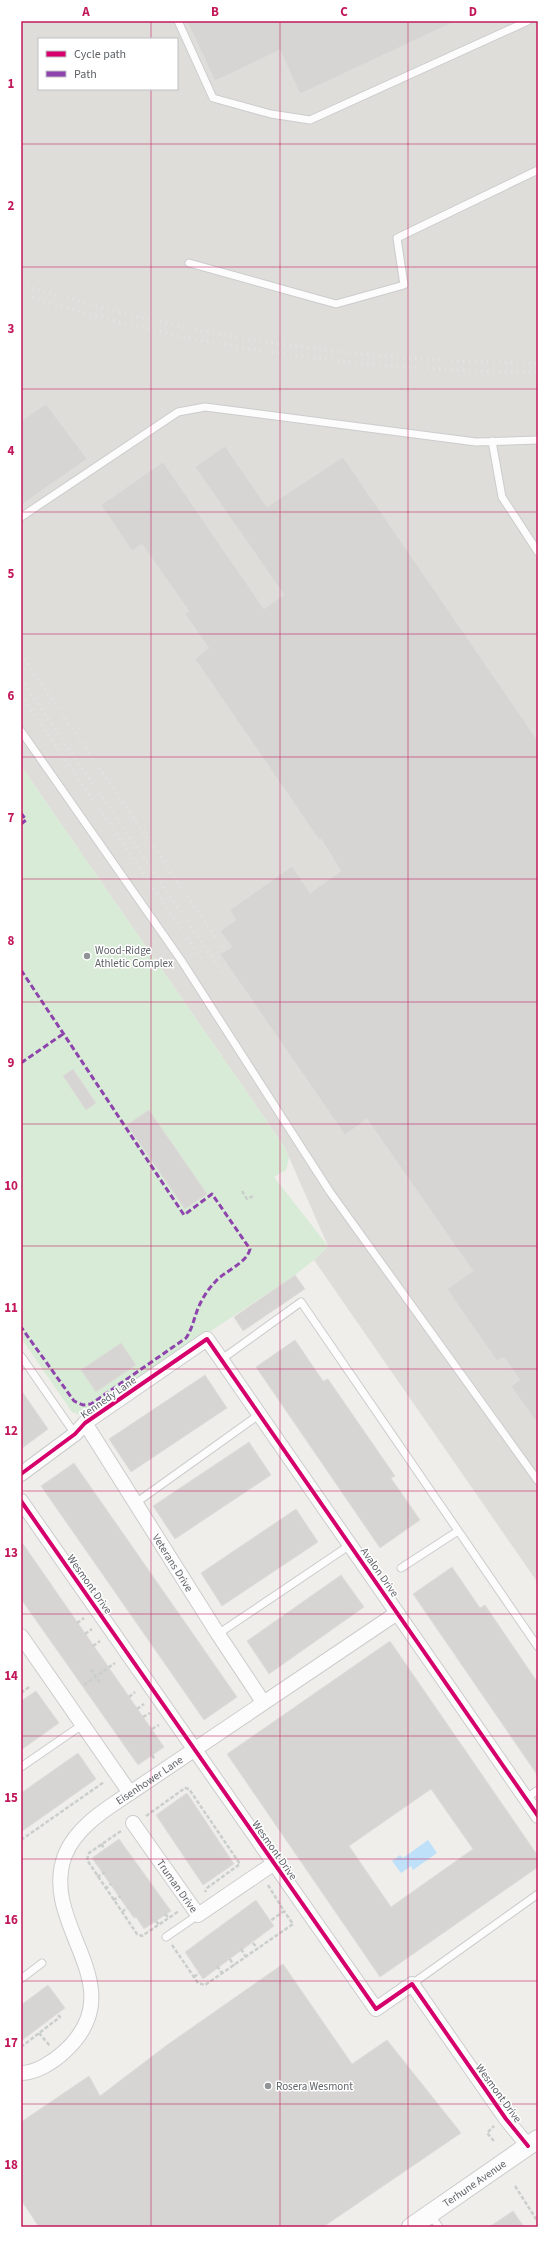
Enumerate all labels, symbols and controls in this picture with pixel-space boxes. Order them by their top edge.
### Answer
text: A [81,3,90,21]
text: B [211,3,219,21]
text: C [340,3,348,21]
text: D [469,3,477,21]
legend [38,38,178,90]
text: Cycle path [74,46,126,63]
text: Path [74,66,97,83]
text: 1 [8,75,15,93]
text: 2 [8,197,15,215]
text: 3 [8,320,15,338]
text: 4 [8,442,15,460]
text: 5 [8,565,15,583]
text: 6 [8,687,15,705]
text: 7 [8,809,15,827]
text: 8 [8,932,15,950]
place label: Wood-Ridge Athletic Complex [95,943,173,971]
marker: Wood-Ridge Athletic Complex [82,951,92,961]
text: 9 [8,1054,15,1072]
text: 10 [4,1177,18,1195]
text: 11 [4,1299,18,1317]
street label: Kennedy Lane [77,1372,140,1422]
text: 12 [4,1422,18,1440]
street label: Veterans Drive [149,1531,197,1595]
text: 13 [4,1544,18,1562]
street label: Avalon Drive [357,1545,402,1600]
street label: Wesmont Drive [63,1551,116,1618]
text: 14 [4,1667,18,1685]
street label: Eisenhower Lane [113,1752,187,1808]
text: 15 [4,1789,18,1807]
street label: Wesmont Drive [248,1817,301,1884]
street label: Truman Drive [153,1857,201,1916]
text: 16 [4,1911,18,1929]
text: 17 [4,2034,18,2052]
street label: Wesmont Drive [472,2061,525,2126]
place label: Rosera Wesmont [276,2079,353,2094]
marker: Rosera Wesmont [263,2081,273,2091]
text: 18 [4,2156,18,2174]
street label: Terhune Avenue [440,2156,510,2211]

